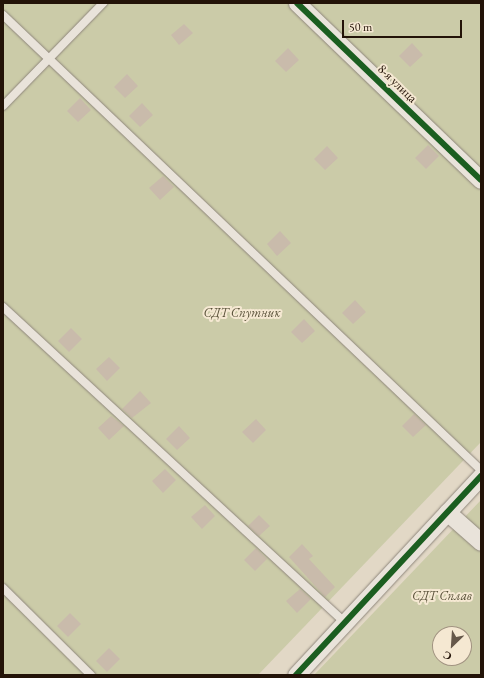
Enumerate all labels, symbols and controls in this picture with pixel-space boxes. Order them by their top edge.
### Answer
scale bar [344,12,464,38]
text: 50 m [349,19,372,35]
street label: 8-я улица [374,62,420,106]
park label: СДТ Спутник [204,305,280,321]
park label: СДТ Сплав [412,588,472,604]
north arrow [432,626,472,666]
text: С [441,648,454,664]

